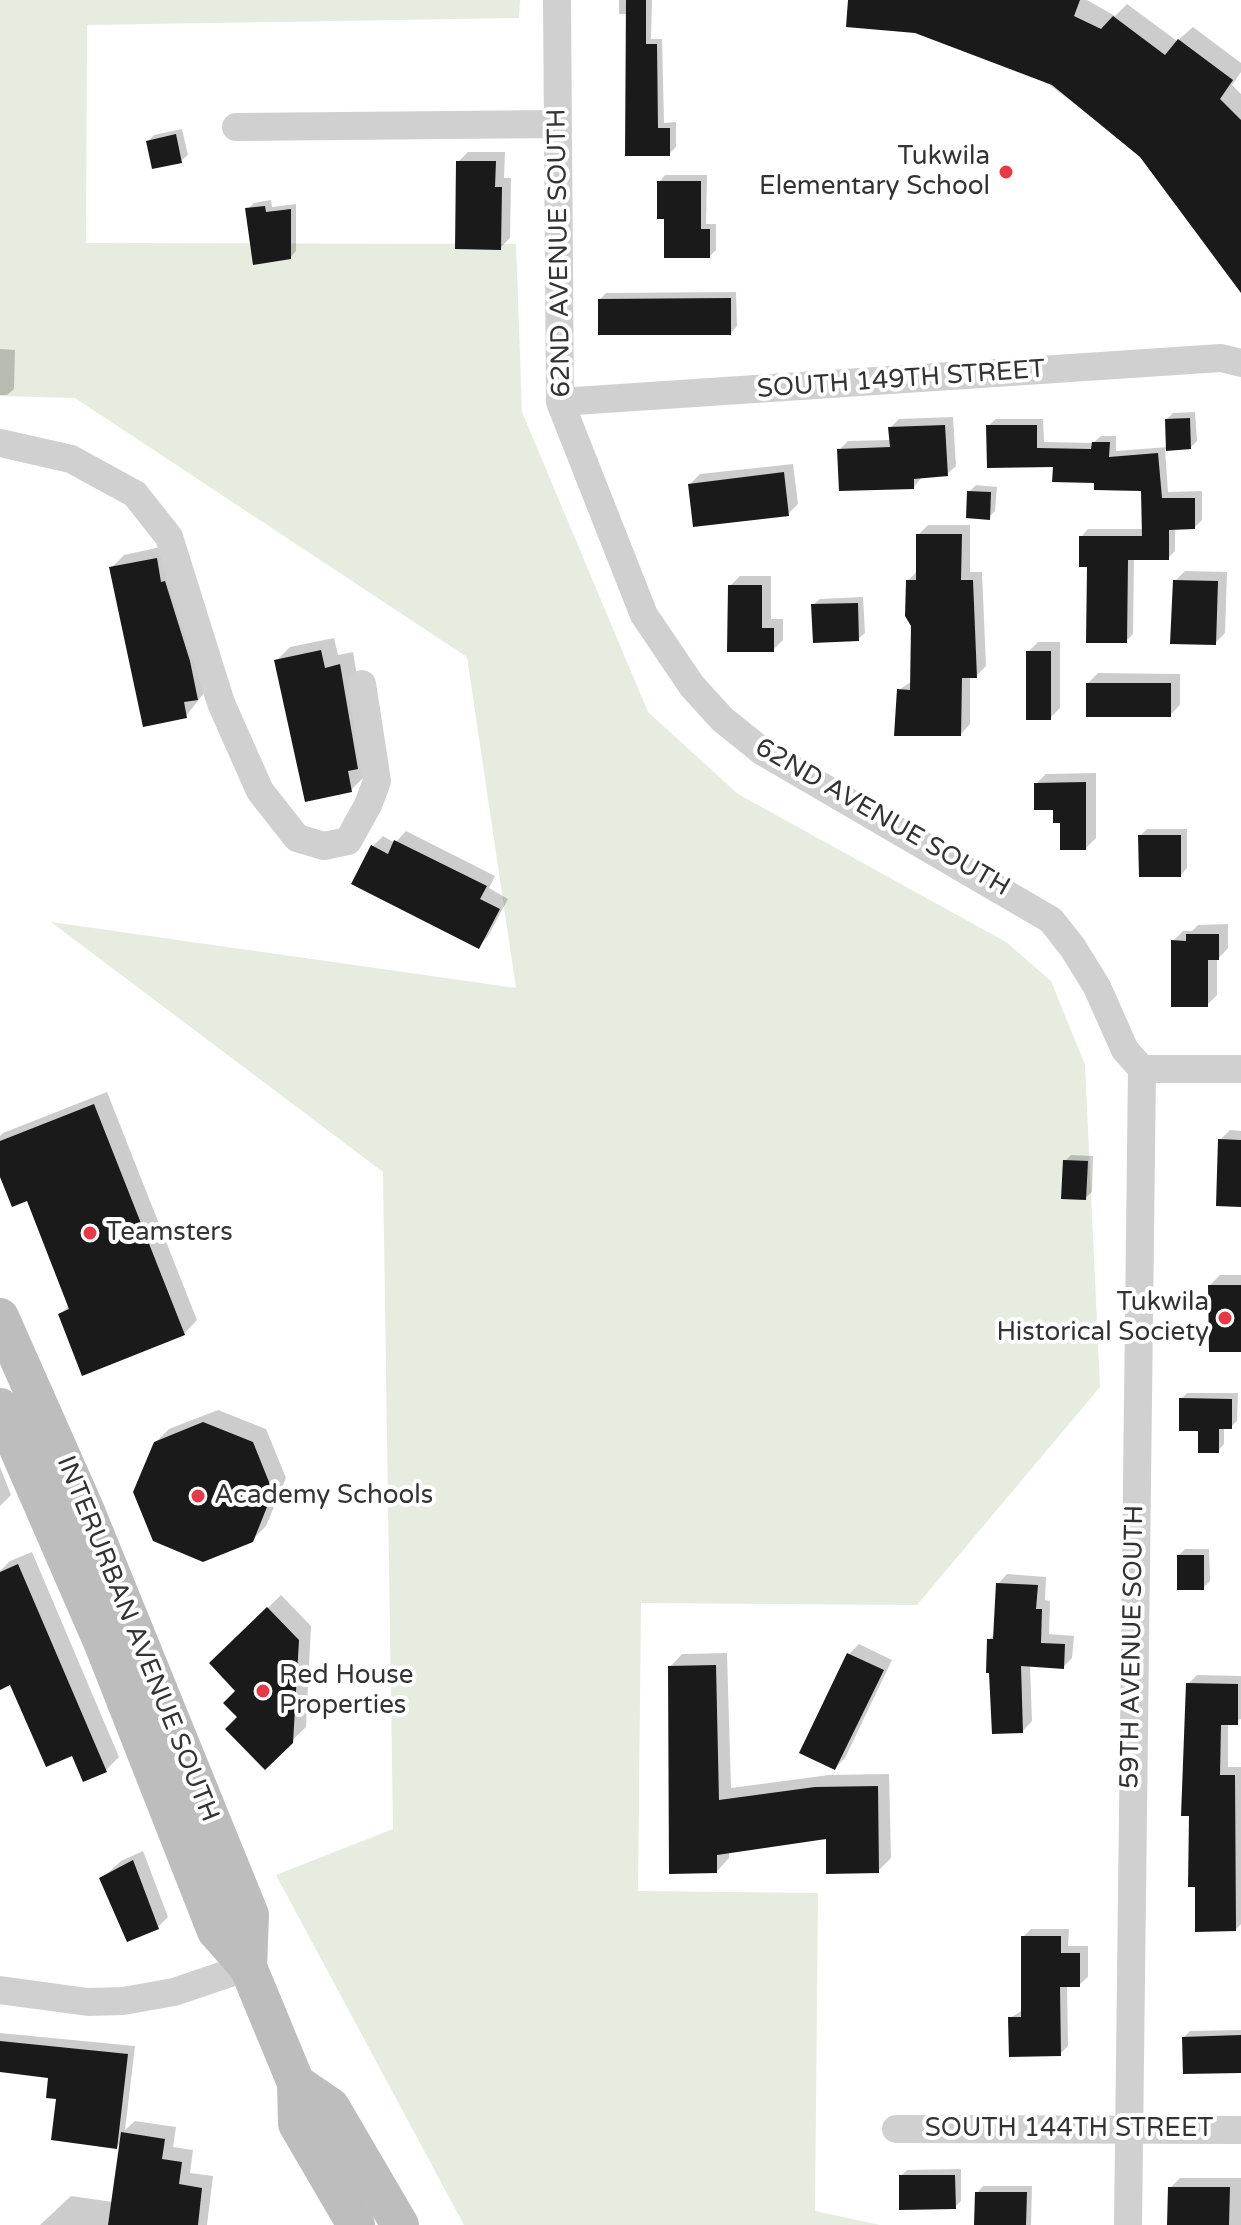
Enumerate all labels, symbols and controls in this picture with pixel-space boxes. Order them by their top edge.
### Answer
street label: 62ND AVENUE SOUTH [542,108,578,398]
place label: Tukwila Elementary School [759,141,990,202]
marker: Tukwila Elementary School [997,163,1015,181]
street label: SOUTH 149TH STREET [756,354,1046,406]
street label: 62ND AVENUE SOUTH [749,732,1015,904]
place label: Teamsters [106,1217,233,1249]
marker: Teamsters [81,1224,99,1242]
place label: Tukwila Historical Society [996,1287,1209,1348]
marker: Tukwila Historical Society [1216,1309,1234,1327]
street label: INTERURBAN AVENUE SOUTH [49,1452,225,1826]
place label: Academy Schools [214,1480,433,1512]
marker: Academy Schools [189,1487,207,1505]
street label: 59TH AVENUE SOUTH [1115,1505,1151,1789]
place label: Red House Properties [279,1660,413,1722]
marker: Red House Properties [254,1682,272,1700]
street label: SOUTH 144TH STREET [925,2113,1213,2145]

